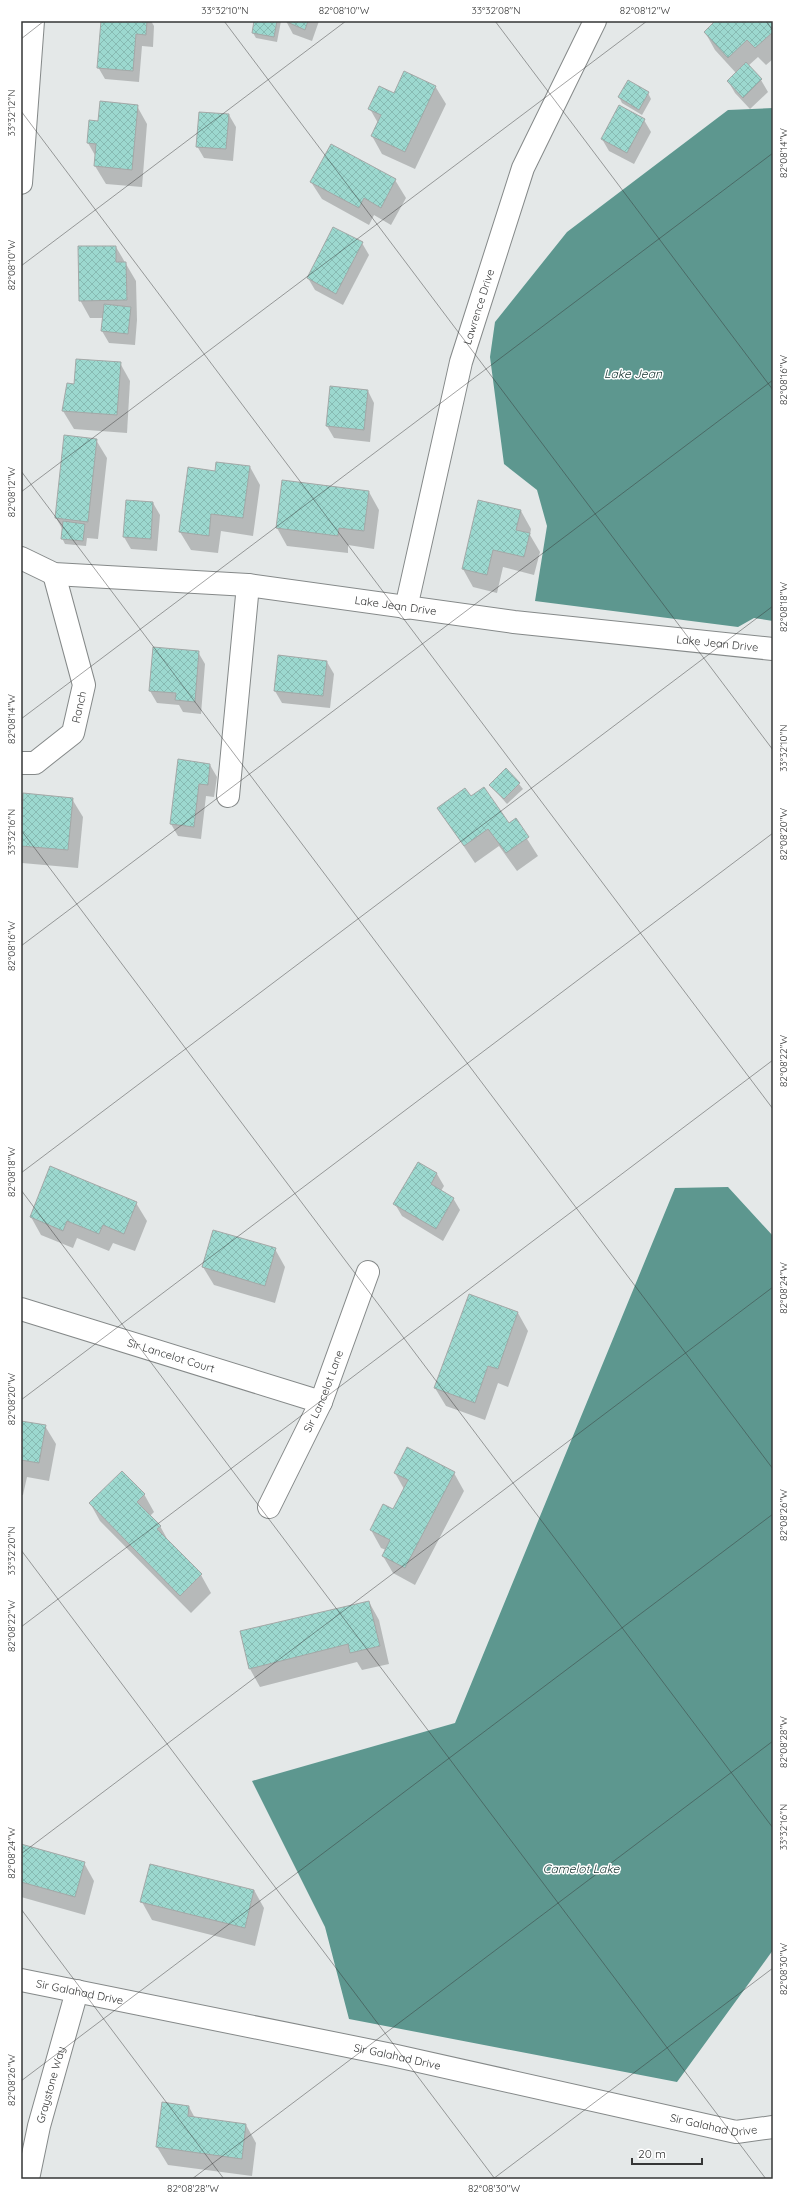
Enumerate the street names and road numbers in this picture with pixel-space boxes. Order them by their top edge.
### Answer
street label: Lawrence Drive [460,267,497,346]
street label: Lake Jean Drive [354,593,437,618]
street label: Lake Jean Drive [676,632,759,654]
street label: Ranch [68,690,89,724]
street label: Sir Lancelot Court [126,1335,217,1376]
street label: Sir Lancelot Lane [300,1348,346,1435]
street label: Sir Galahad Drive [35,1976,125,2008]
street label: Sir Galahad Drive [353,2040,442,2073]
street label: Graystone Way [33,2045,68,2125]
street label: Sir Galahad Drive [669,2110,758,2139]

